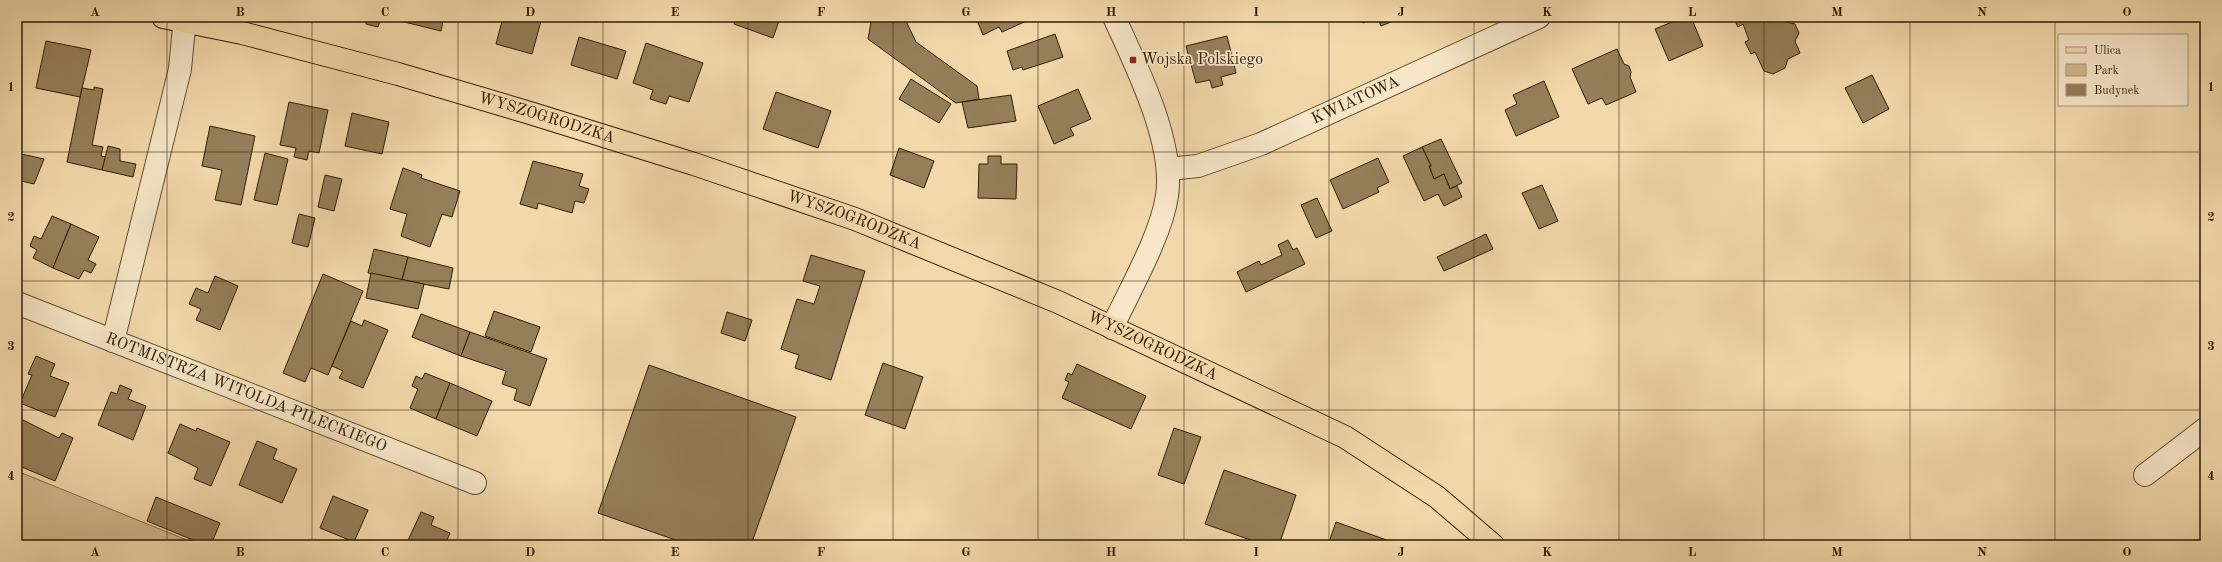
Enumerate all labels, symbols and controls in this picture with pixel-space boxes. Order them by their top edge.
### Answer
text: A [90,6,100,19]
text: B [235,6,245,19]
text: C [381,6,389,19]
text: D [525,6,535,19]
text: E [671,6,680,19]
text: F [817,6,826,19]
text: G [961,6,971,19]
text: H [1106,6,1117,19]
text: I [1253,6,1259,19]
text: J [1397,6,1405,19]
text: K [1542,6,1552,19]
text: L [1688,6,1697,19]
text: M [1831,6,1843,19]
text: N [1977,6,1987,19]
text: O [2122,6,2132,19]
legend [2058,34,2188,106]
text: Ulica [2094,45,2121,57]
place label: Wojska Polskiego [1141,52,1263,68]
marker: Wojska Polskiego [1128,55,1138,65]
text: Park [2094,65,2119,77]
street label: KWIATOWA [1309,74,1402,128]
text: 1 [7,81,15,94]
text: 1 [2207,81,2215,94]
text: Budynek [2094,85,2140,97]
street label: WYSZOGRODZKA [476,90,617,147]
street label: WYSZOGRODZKA [785,188,923,253]
text: 2 [7,211,15,224]
text: 2 [2207,211,2215,224]
street label: WYSZOGRODZKA [1085,309,1220,384]
street label: ROTMISTRZA WITOLDA PILECKIEGO [103,331,389,455]
text: 3 [7,340,15,353]
text: 3 [2207,340,2215,353]
text: 4 [7,470,15,483]
text: 4 [2207,470,2215,483]
text: A [90,546,100,559]
text: B [235,546,245,559]
text: C [381,546,389,559]
text: D [525,546,535,559]
text: E [671,546,680,559]
text: F [817,546,826,559]
text: G [961,546,971,559]
text: H [1106,546,1117,559]
text: I [1253,546,1259,559]
text: J [1397,546,1405,559]
text: K [1542,546,1552,559]
text: L [1688,546,1697,559]
text: M [1831,546,1843,559]
text: N [1977,546,1987,559]
text: O [2122,546,2132,559]

